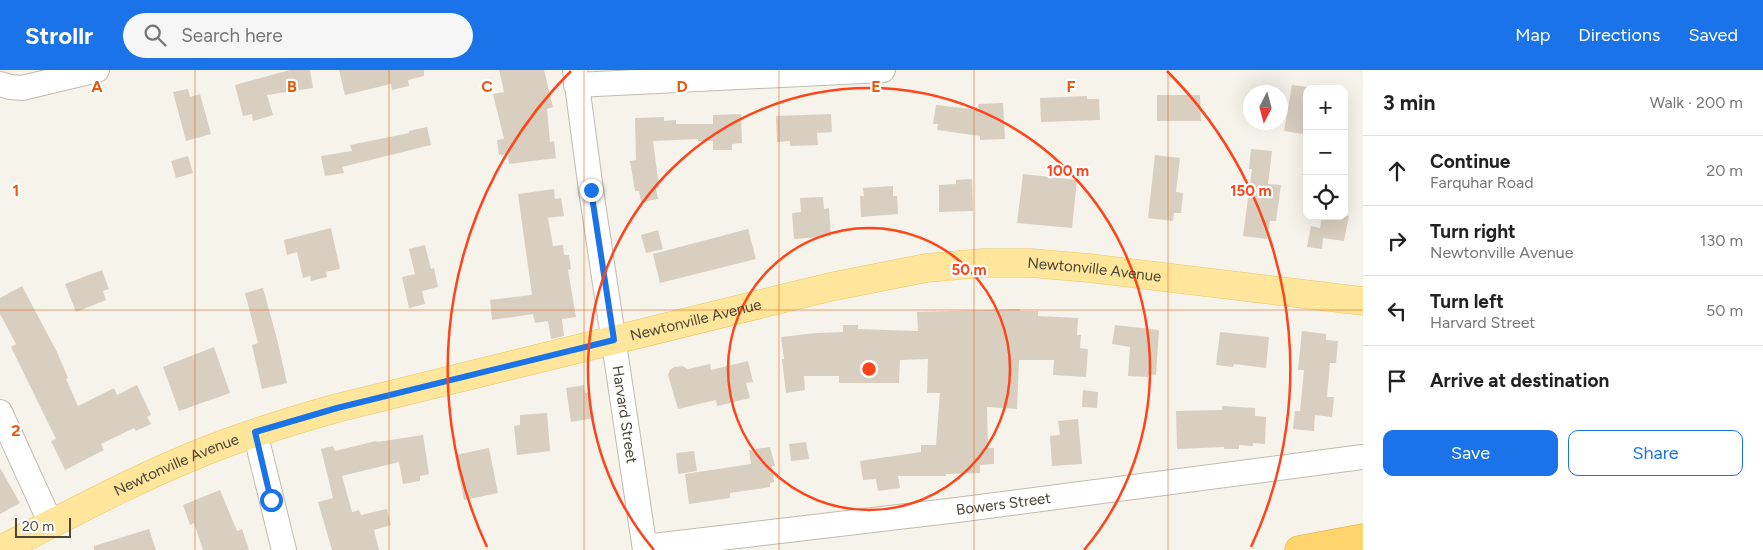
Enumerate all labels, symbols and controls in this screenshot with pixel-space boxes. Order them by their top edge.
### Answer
search box [123,13,473,58]
text: Strollr [25,21,93,50]
icon: search [141,21,169,49]
text: Search here [181,24,283,47]
text: Map [1515,24,1550,46]
text: Directions [1578,24,1660,46]
text: Saved [1688,24,1738,46]
text: A [91,77,103,96]
text: B [287,77,297,96]
text: C [481,77,493,96]
text: D [676,77,688,96]
text: E [871,77,881,96]
text: F [1067,77,1076,96]
north arrow [1243,85,1288,130]
map controls [1303,85,1348,220]
button: + [1303,85,1348,130]
text: 3 min [1383,90,1435,115]
text: Walk · 200 m [1650,93,1743,112]
button: − [1303,130,1348,175]
text: Continue [1430,150,1510,173]
icon: ahead [1383,157,1411,185]
text: 20 m [1706,161,1743,180]
text: 100 m [1047,162,1089,180]
text: Farquhar Road [1430,173,1534,192]
button: locate [1303,175,1348,220]
route end [580,179,603,202]
text: 1 [13,181,19,200]
text: 150 m [1230,182,1272,200]
text: Turn right [1430,220,1516,243]
icon: right [1383,227,1411,255]
text: 130 m [1700,231,1743,250]
text: Newtonville Avenue [1430,243,1573,262]
street label: Newtonville Avenue [1027,254,1162,286]
text: 50 m [951,261,987,279]
text: Turn left [1430,290,1504,313]
street label: Newtonville Avenue [628,295,763,345]
icon: left [1383,297,1411,325]
text: 50 m [1706,301,1743,320]
text: Harvard Street [1430,313,1535,332]
centre of rings [860,360,878,378]
street label: Harvard Street [608,364,641,465]
icon: arrive [1383,367,1411,395]
text: Arrive at destination [1430,369,1609,392]
text: 2 [11,421,21,440]
street label: Newtonville Avenue [111,430,241,500]
button: Save [1383,430,1558,476]
button: Share [1568,430,1743,476]
route start [260,489,283,512]
street label: Bowers Street [955,489,1052,519]
scale bar [15,515,71,538]
text: 20 m [22,518,54,535]

